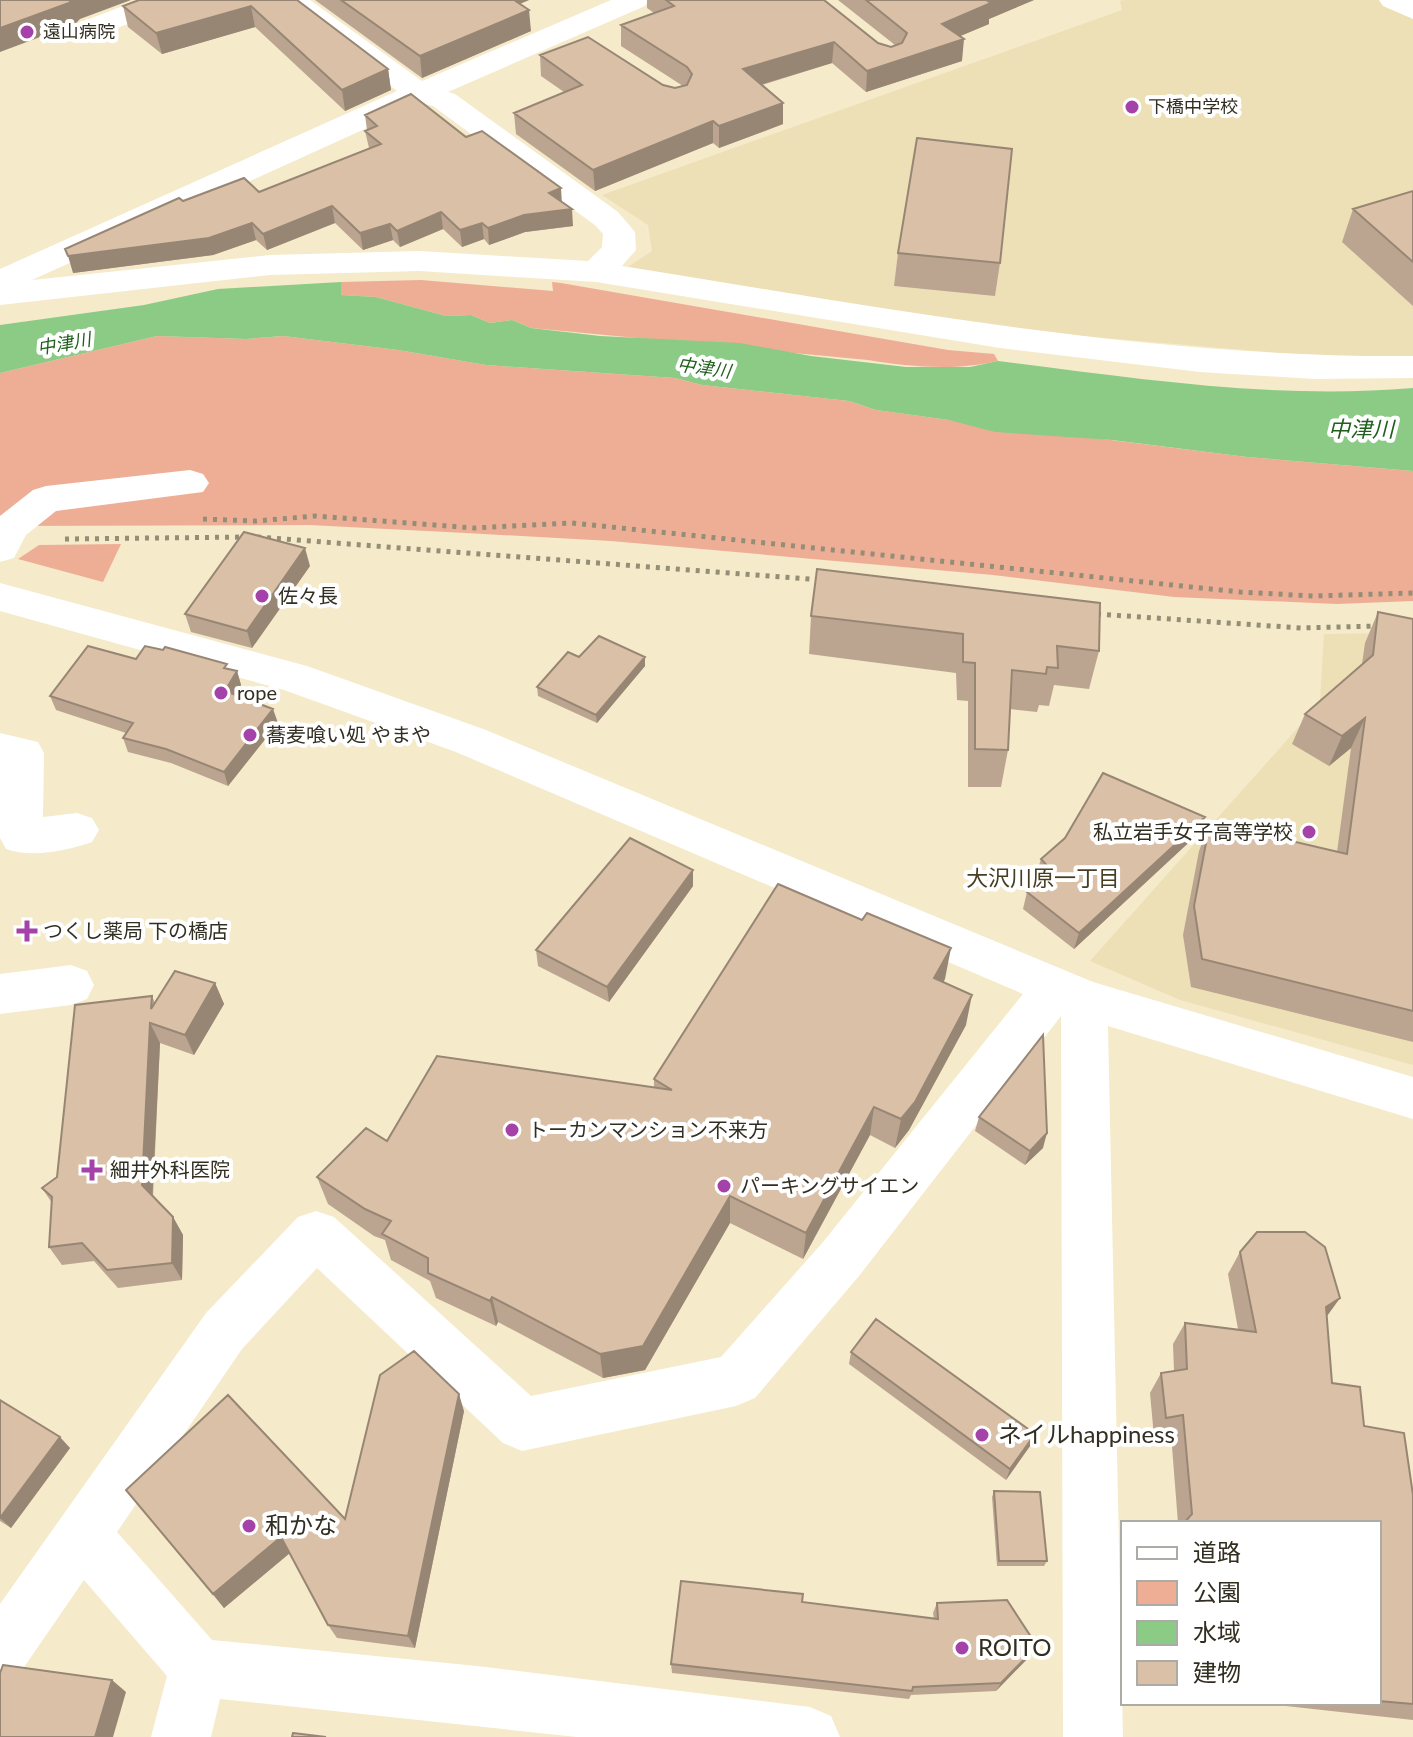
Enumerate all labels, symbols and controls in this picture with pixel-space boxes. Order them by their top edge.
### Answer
place label: 遠山病院 [43,20,115,42]
marker: 遠山病院 [18,23,36,41]
place label: 下橋中学校 [1148,95,1238,117]
marker: 下橋中学校 [1123,98,1141,116]
water label: 中津川 [35,327,94,359]
water label: 中津川 [676,352,734,382]
water label: 中津川 [1328,415,1396,442]
place label: 佐々長 [278,583,338,607]
marker: 佐々長 [253,587,271,605]
place label: rope [237,680,277,704]
marker: rope [212,684,230,702]
place label: 蕎麦喰い処 やまや [266,722,431,746]
marker: 蕎麦喰い処 やまや [241,726,259,744]
place label: 私立岩手女子高等学校 [1093,819,1293,843]
marker: 私立岩手女子高等学校 [1300,823,1318,841]
district label: 大沢川原一丁目 [966,864,1120,891]
place label: つくし薬局 下の橋店 [43,918,228,942]
marker: つくし薬局 下の橋店 [18,922,36,940]
place label: トーカンマンション不来方 [528,1117,768,1141]
marker: トーカンマンション不来方 [503,1121,521,1139]
place label: 細井外科医院 [110,1157,230,1181]
marker: 細井外科医院 [81,1159,103,1181]
place label: パーキングサイエン [740,1173,919,1197]
marker: パーキングサイエン [715,1177,733,1195]
place label: ネイルhappiness [998,1419,1175,1448]
marker: ネイルhappiness [973,1426,991,1444]
place label: 和かな [265,1510,337,1539]
marker: 和かな [240,1517,258,1535]
legend [1121,1521,1381,1705]
text: 道路 [1193,1537,1241,1566]
text: 公園 [1193,1577,1241,1606]
text: 水域 [1193,1617,1241,1646]
place label: ROITO [978,1632,1051,1661]
marker: ROITO [953,1639,971,1657]
text: 建物 [1193,1657,1241,1686]

